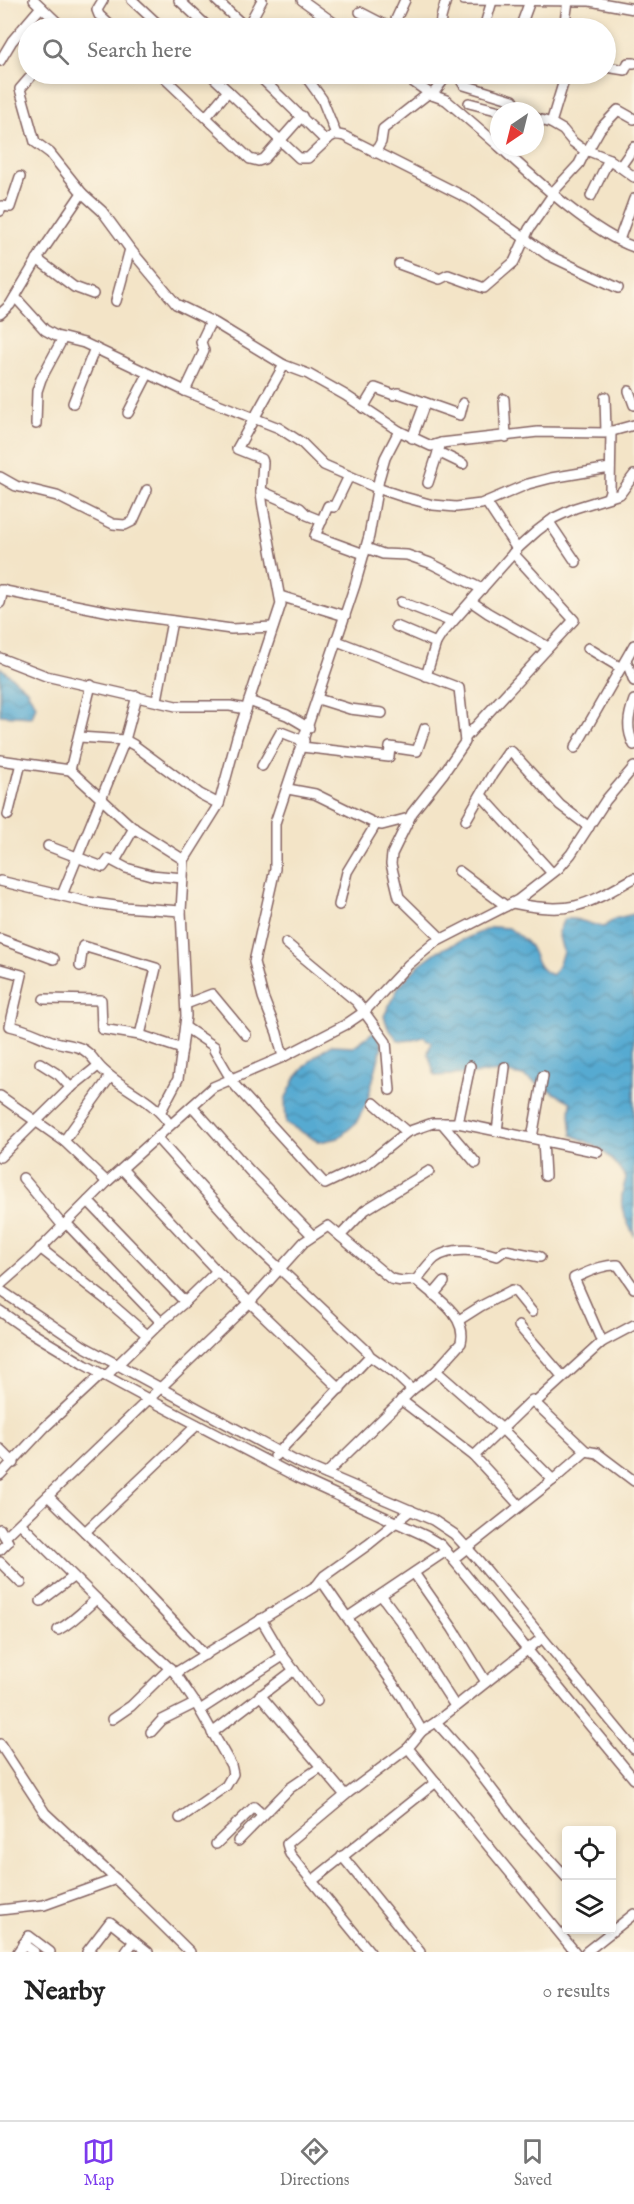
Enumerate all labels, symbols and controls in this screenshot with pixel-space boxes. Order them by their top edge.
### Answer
search box [18,18,616,84]
icon: search [39,35,72,68]
text: Search here [87,37,192,65]
north arrow [490,102,544,156]
map controls [562,1826,616,1934]
button: locate [562,1826,616,1880]
button: layers [562,1880,616,1934]
text: Nearby [24,1975,105,2008]
text: 0 results [543,1979,610,2004]
tab: Map [82,2135,115,2191]
tab: Directions [280,2135,349,2191]
tab: Saved [514,2135,552,2191]

